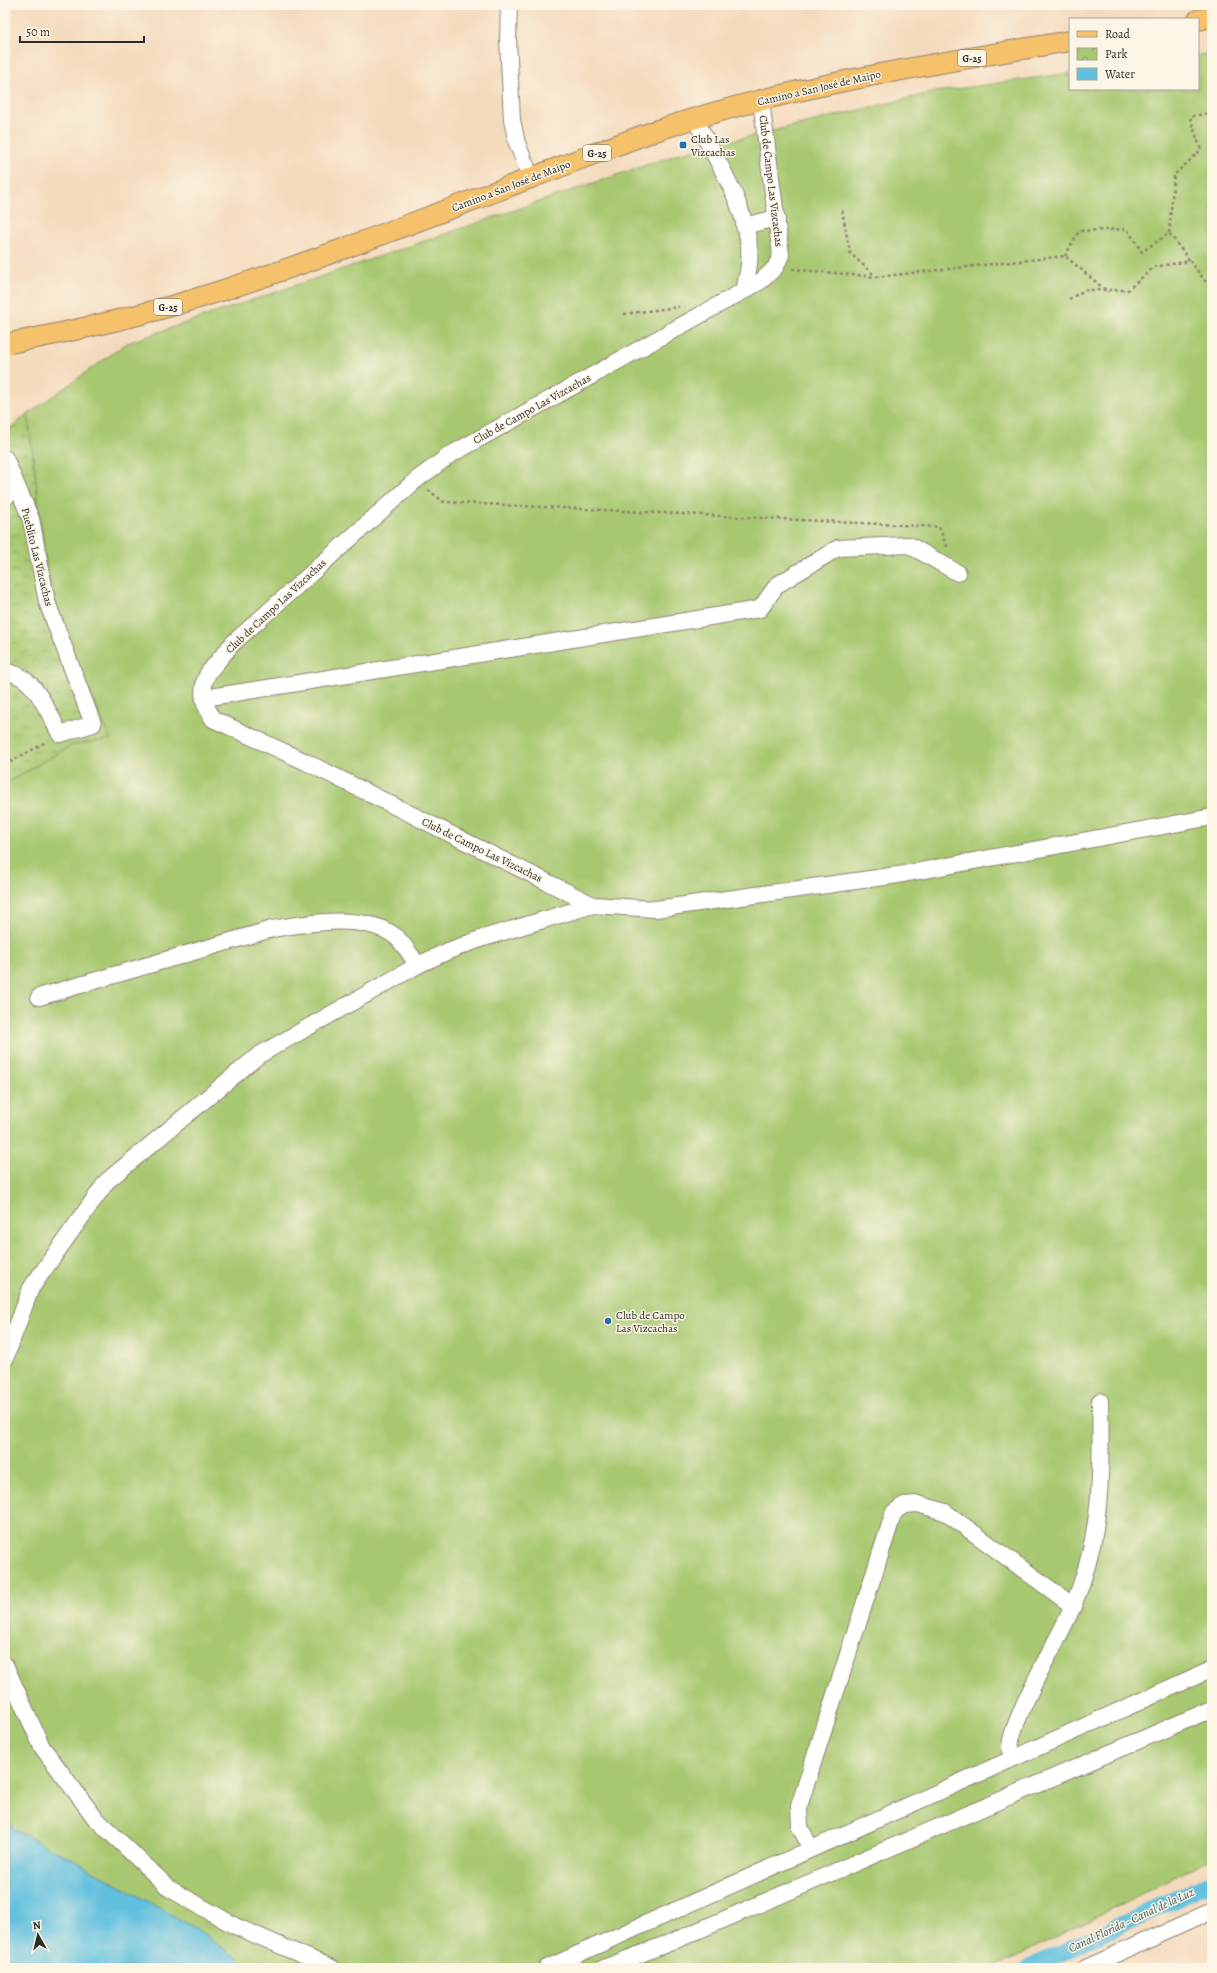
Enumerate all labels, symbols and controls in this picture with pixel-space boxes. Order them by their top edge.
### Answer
scale bar [20,18,144,44]
legend [1069,18,1199,90]
text: 50 m [26,24,50,40]
text: Road [1105,26,1131,42]
text: Park [1105,46,1128,62]
road number: G-25 [958,50,986,66]
street label: Camino a San José de Maipo [756,66,883,109]
text: Water [1104,66,1135,82]
street label: Club de Campo Las Vizcachas [755,114,787,248]
place label: Club Las Vizcachas [690,132,735,160]
marker: Club Las Vizcachas [678,140,688,150]
road number: G-25 [583,145,611,161]
street label: Camino a San José de Maipo [449,156,573,216]
road number: G-25 [154,299,182,315]
street label: Club de Campo Las Vizcachas [470,370,594,448]
street label: Pueblito Las Vizcachas [17,506,57,608]
street label: Club de Campo Las Vizcachas [222,555,330,657]
street label: Club de Campo Las Vizcachas [419,814,545,886]
place label: Club de Campo Las Vizcachas [616,1308,685,1336]
marker: Club de Campo Las Vizcachas [603,1316,613,1326]
water label: Canal Florida - Canal de la Luz [1066,1884,1197,1956]
north arrow [18,1915,58,1955]
text: N [32,1918,42,1934]

